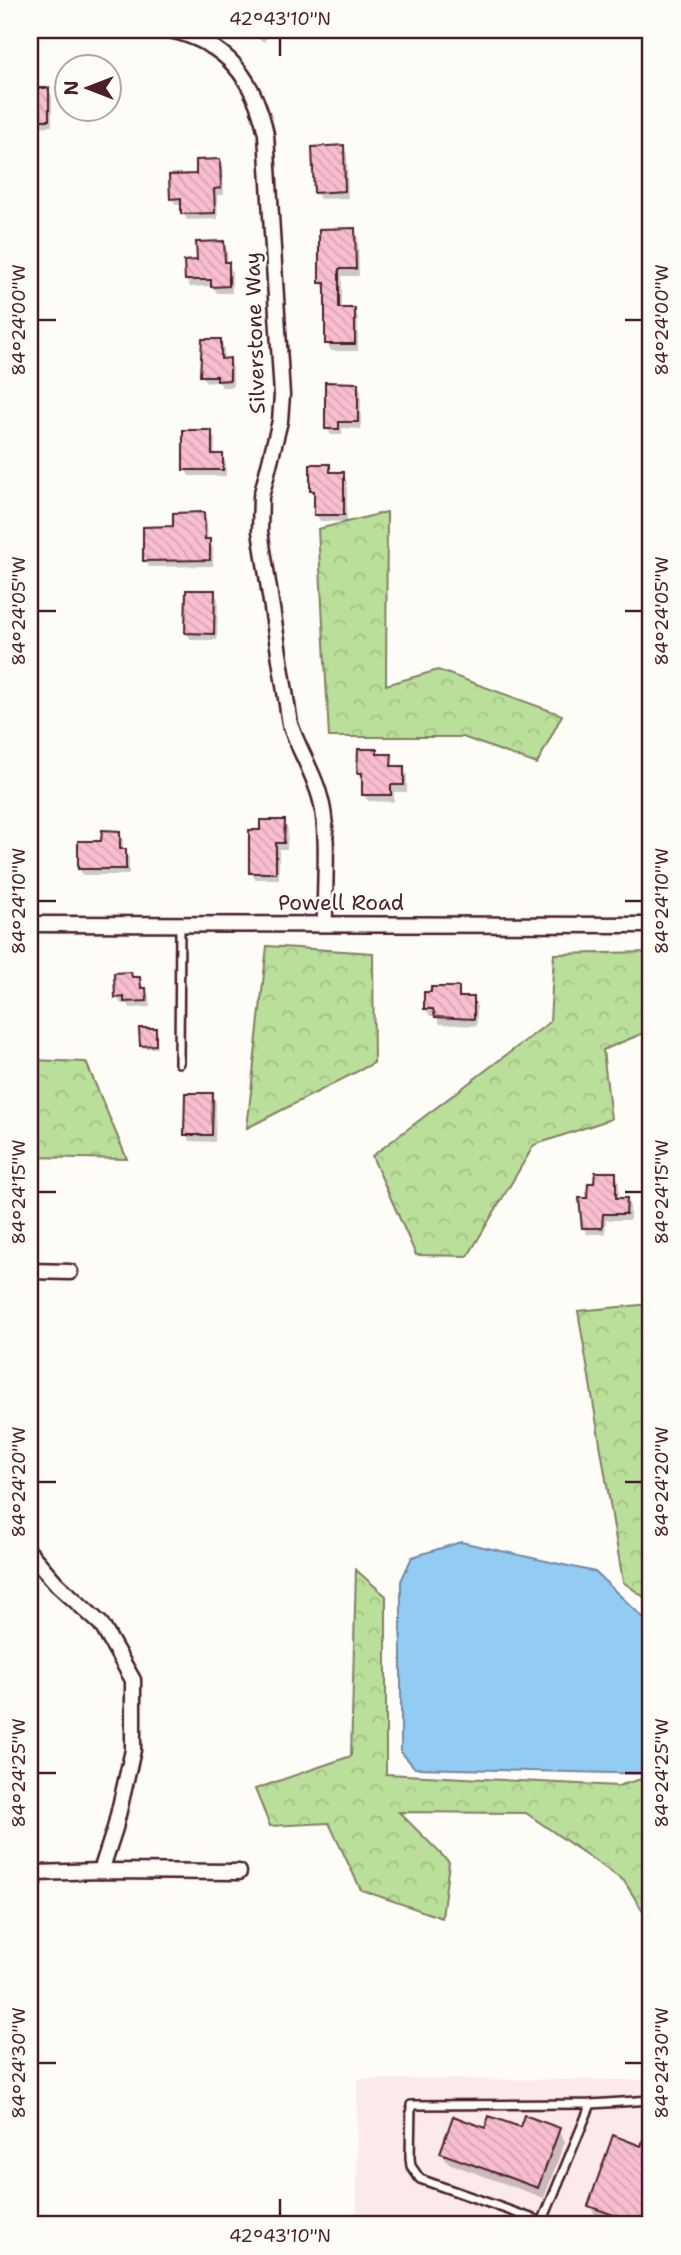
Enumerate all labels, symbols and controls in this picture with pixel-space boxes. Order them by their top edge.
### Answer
text: 42°43'10"N [229,7,331,31]
north arrow [52,52,122,122]
text: N [59,80,84,96]
street label: Silverstone Way [238,252,272,414]
text: 84°24'00"W [7,264,31,376]
text: 84°24'00"W [650,264,674,376]
text: 84°24'05"W [7,556,31,666]
text: 84°24'05"W [650,556,674,666]
text: 84°24'10"W [7,848,31,954]
text: 84°24'10"W [650,848,674,954]
street label: Powell Road [278,889,404,917]
text: 84°24'15"W [7,1139,31,1245]
text: 84°24'15"W [650,1139,674,1245]
text: 84°24'20"W [7,1426,31,1538]
text: 84°24'20"W [650,1426,674,1538]
text: 84°24'25"W [7,1718,31,1828]
text: 84°24'25"W [650,1718,674,1828]
text: 84°24'30"W [7,2007,31,2119]
text: 84°24'30"W [650,2007,674,2119]
text: 42°43'10"N [229,2224,331,2248]

